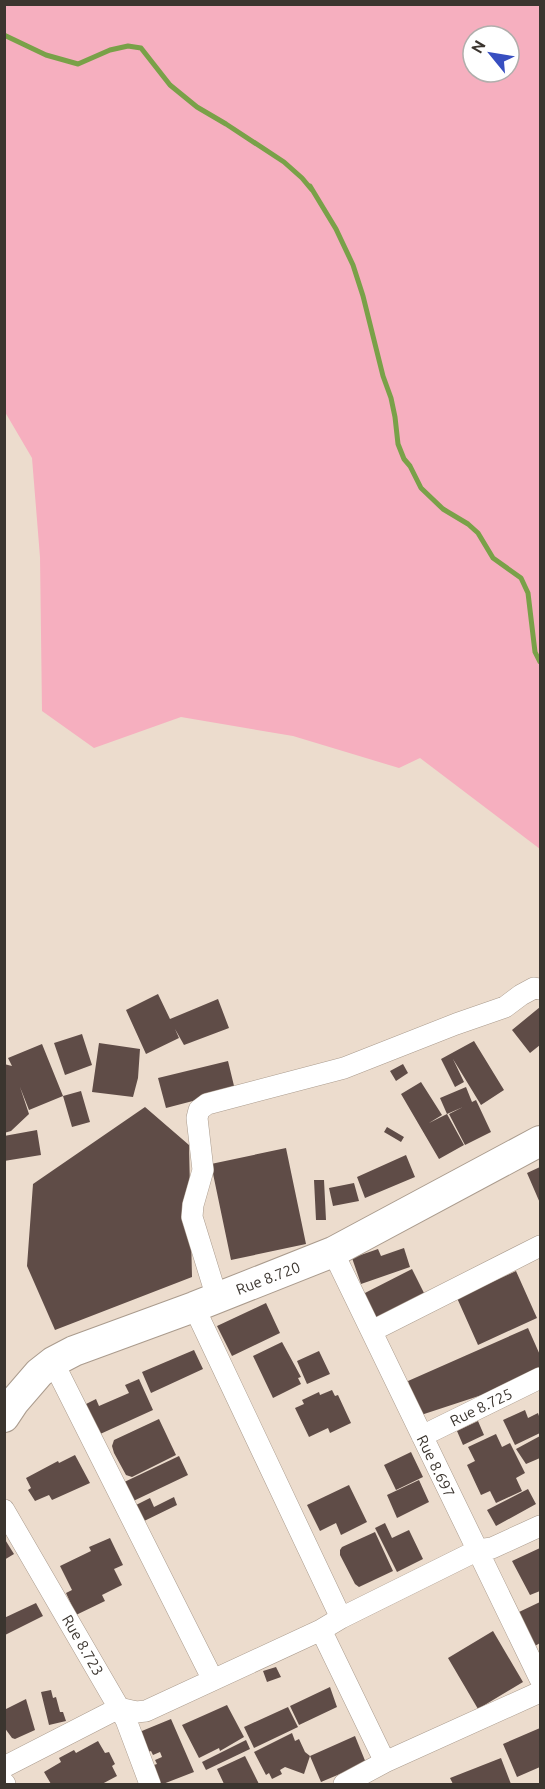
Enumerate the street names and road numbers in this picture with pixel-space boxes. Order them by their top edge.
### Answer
street label: Rue 8.720 [234,1258,302,1298]
street label: Rue 8.725 [447,1385,515,1429]
street label: Rue 8.697 [414,1432,458,1500]
street label: Rue 8.723 [59,1612,107,1678]

